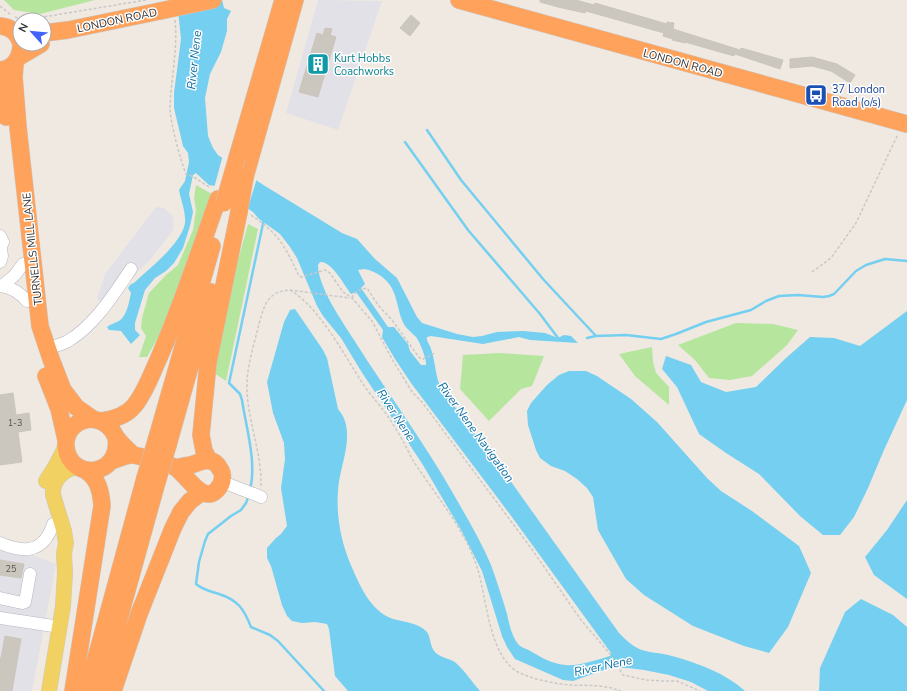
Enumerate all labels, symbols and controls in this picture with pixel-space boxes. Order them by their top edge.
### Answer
street label: LONDON ROAD [76,5,159,36]
north arrow [12,12,52,52]
text: N [15,21,32,35]
water label: River Nene [183,29,205,90]
street label: LONDON ROAD [642,46,724,81]
building icon: Kurt Hobbs Coachworks [305,51,331,77]
place label: Kurt Hobbs Coachworks [334,51,394,79]
bus stop icon: 37 London Road (o/s) [803,82,829,108]
place label: 37 London Road (o/s) [832,82,885,110]
street label: TURNELLS MILL LANE [19,192,46,306]
water label: River Nene Navigation [434,379,518,485]
water label: River Nene [373,386,419,445]
house number: 1-3 [8,417,22,429]
house number: 25 [6,563,16,575]
water label: River Nene [572,652,634,680]

